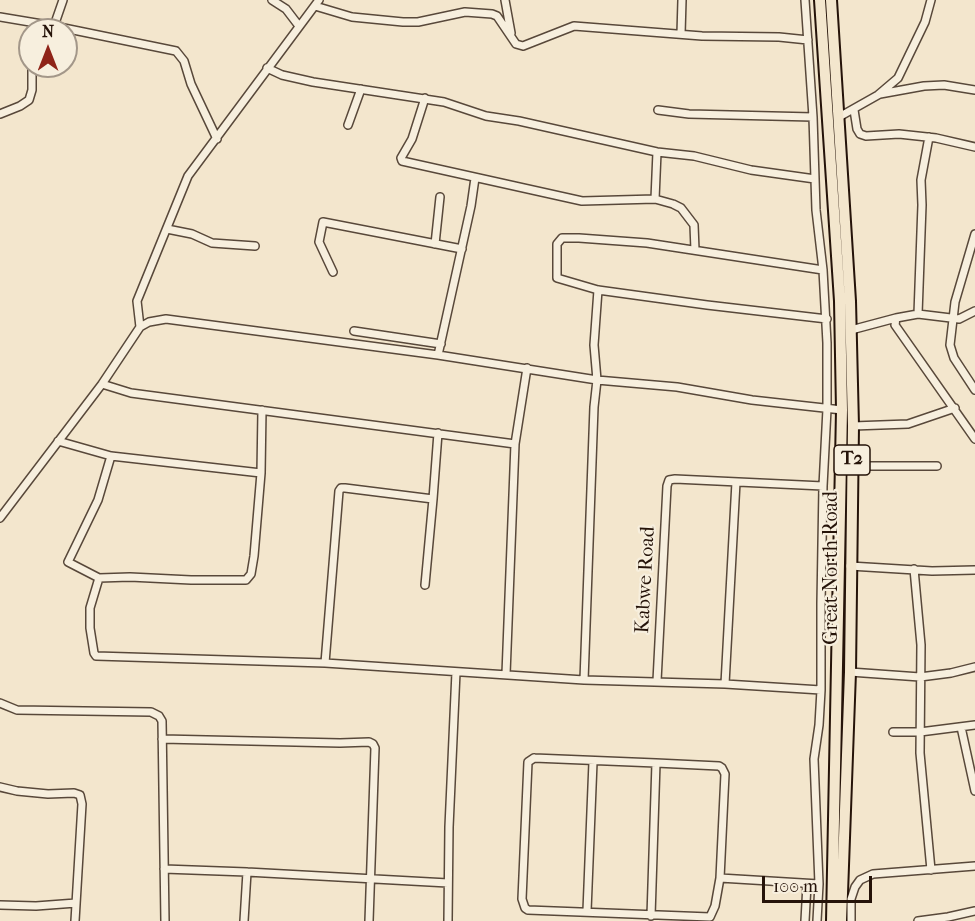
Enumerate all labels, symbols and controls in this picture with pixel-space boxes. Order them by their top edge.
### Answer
north arrow [18,18,78,78]
text: N [42,22,54,41]
road number: T2 [834,445,870,475]
street label: Great North Road [820,491,844,645]
street label: Kabwe Road [631,526,661,634]
scale bar [765,864,874,902]
text: 100 m [773,876,818,897]

